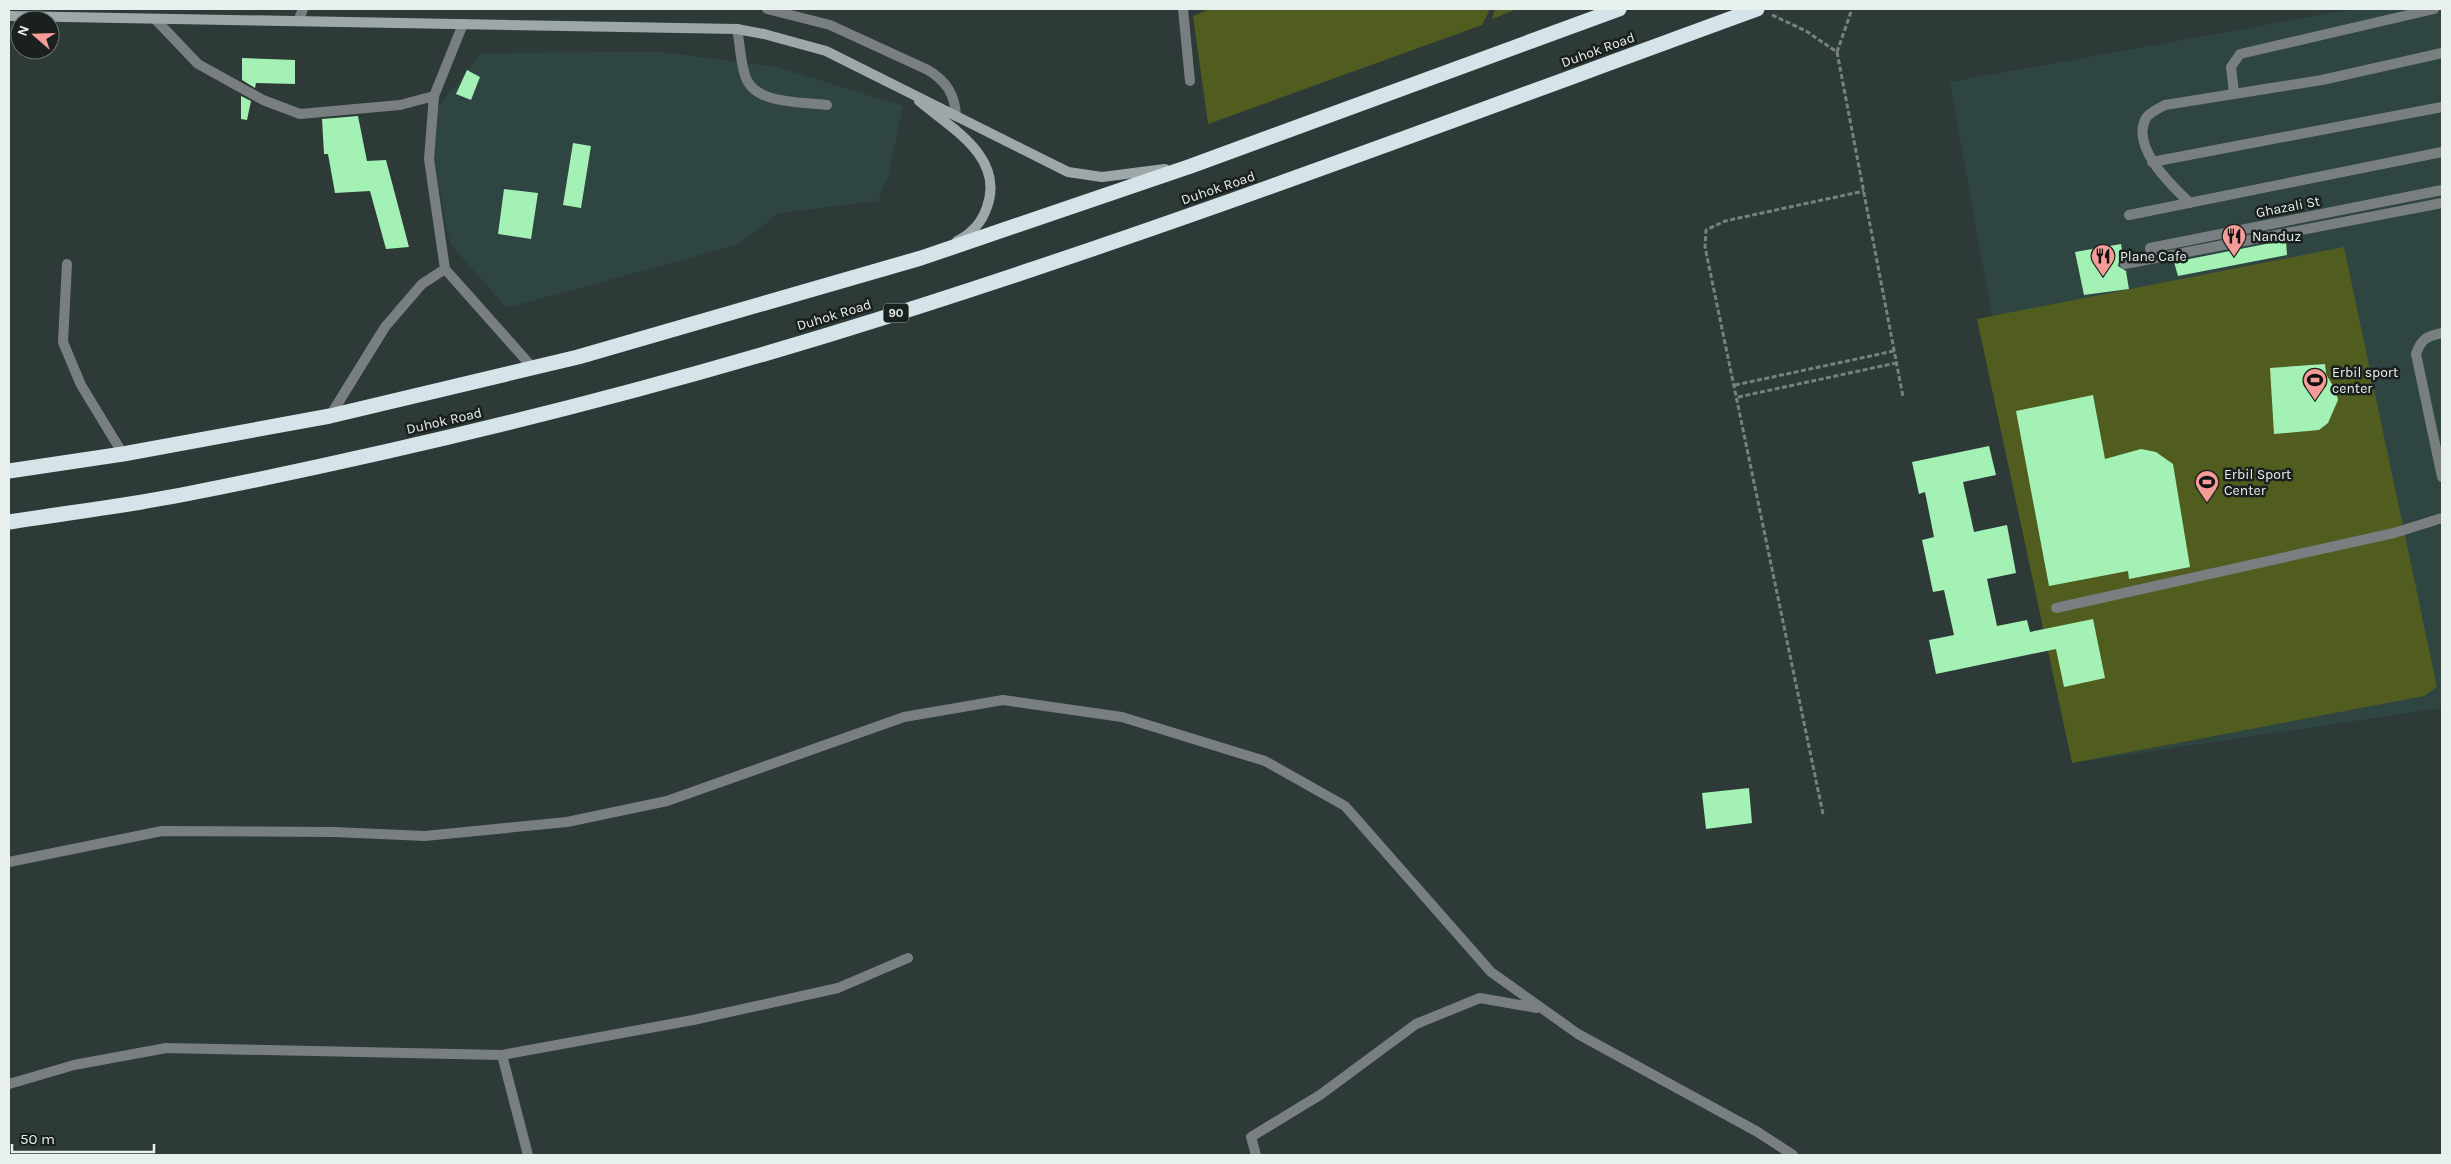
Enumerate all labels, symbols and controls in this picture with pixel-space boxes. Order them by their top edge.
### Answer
north arrow [10,10,60,60]
text: N [14,23,33,38]
street label: Duhok Road [1559,29,1637,71]
street label: Duhok Road [1179,167,1257,209]
street label: Ghazali St [2255,192,2321,222]
restaurant icon: Nanduz [2221,223,2247,257]
place label: Nanduz [2252,228,2301,245]
restaurant icon: Plane Cafe [2090,243,2116,277]
place label: Plane Cafe [2120,248,2187,265]
street label: Duhok Road [795,296,873,334]
road number: 90 [884,304,908,322]
place label: Erbil sport center [2332,364,2398,397]
sports icon: Erbil sport center [2302,367,2328,401]
street label: Duhok Road [404,404,484,438]
place label: Erbil Sport Center [2224,466,2291,499]
sports icon: Erbil Sport Center [2194,469,2220,503]
scale bar [12,1122,155,1154]
text: 50 m [20,1130,55,1148]

